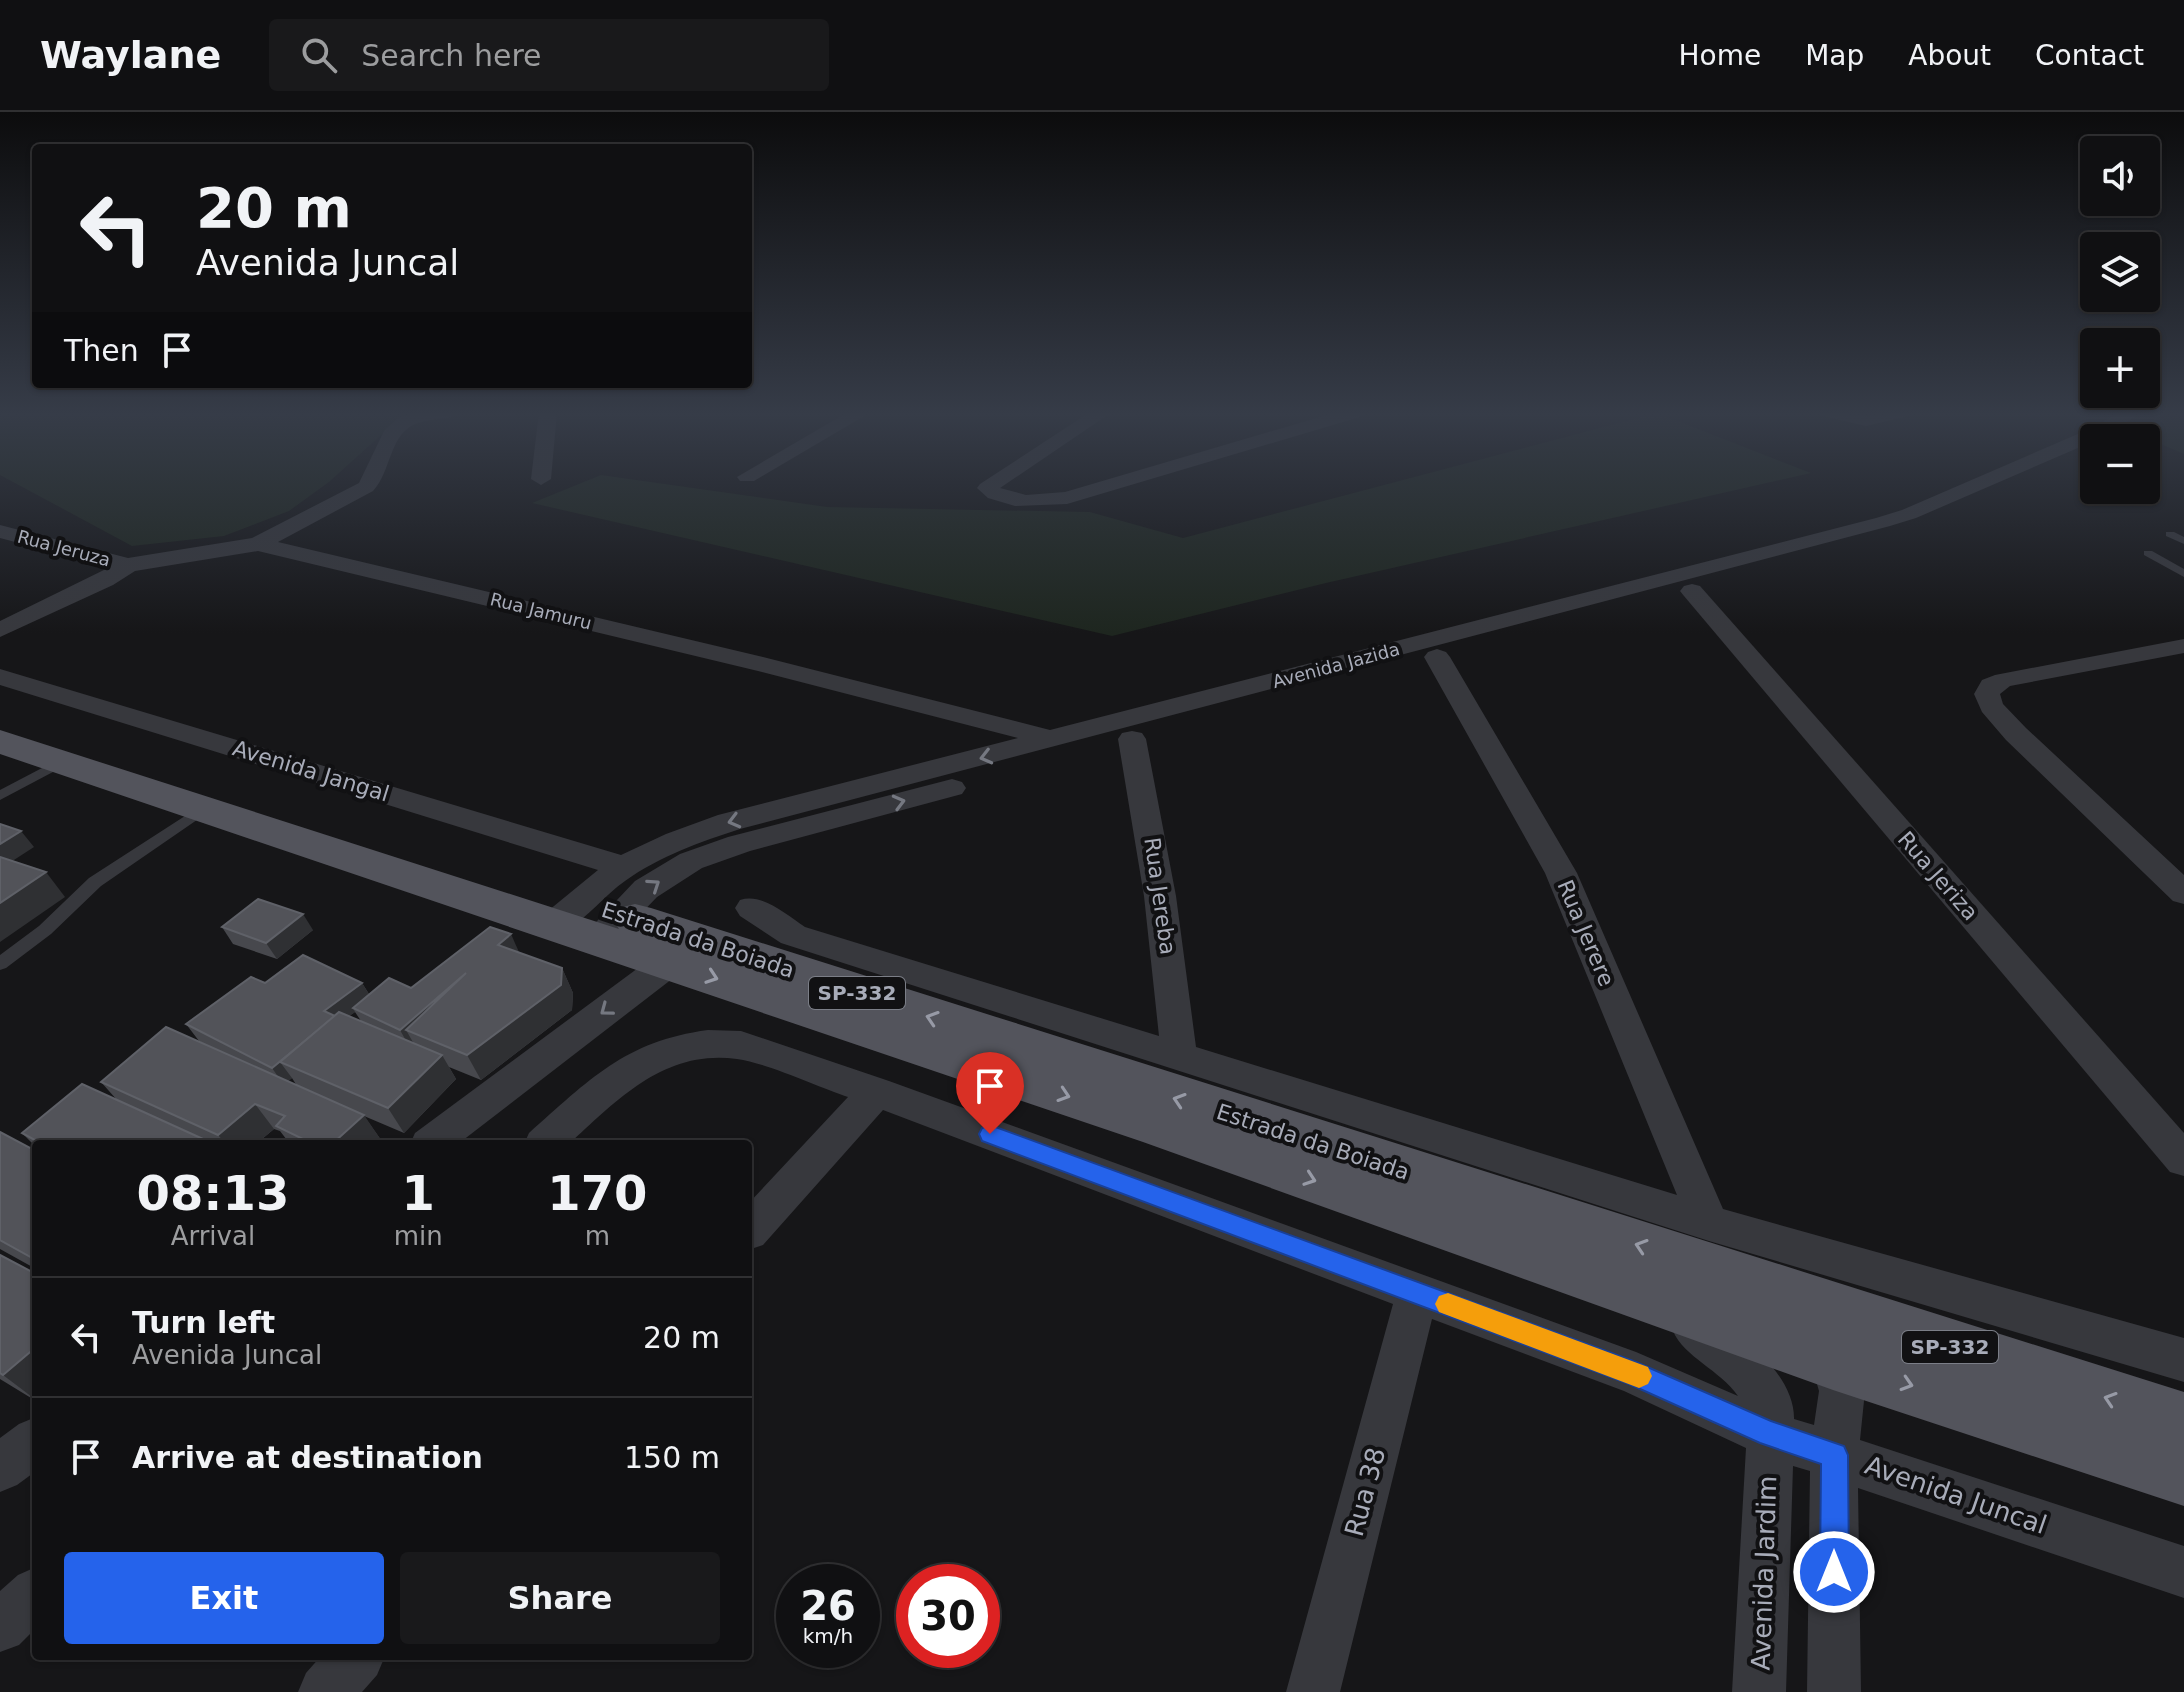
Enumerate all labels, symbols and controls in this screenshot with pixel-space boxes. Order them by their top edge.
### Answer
search box [269,19,829,91]
text: Waylane [40,33,221,77]
icon: search [297,33,341,77]
text: Search here [361,38,542,73]
text: Home [1678,39,1761,72]
text: Map [1805,39,1864,72]
text: About [1908,39,1991,72]
text: Contact [2035,39,2144,72]
map controls [2080,136,2160,504]
button: sound [2080,136,2160,216]
text: 20 m [196,175,352,240]
icon: left [64,176,168,280]
button: layers [2080,232,2160,312]
text: Avenida Juncal [196,242,459,283]
icon: arrive [155,328,199,372]
button: + [2080,328,2160,408]
text: Then [64,333,139,368]
button: − [2080,424,2160,504]
street label: Rua Jeruza [15,525,113,571]
street label: Rua Jamuru [488,588,594,634]
street label: Avenida Jazida [1270,638,1402,692]
street label: Avenida Jangal [230,735,392,807]
one-way arrow [979,748,993,765]
one-way arrow [891,795,905,812]
one-way arrow [727,812,741,829]
street label: Rua Jeriza [1893,827,1983,925]
street label: Rua Jereba [1139,836,1181,956]
street label: Rua Jerere [1552,876,1620,990]
one-way arrow [646,880,660,895]
street label: Estrada da Boiada [599,897,797,983]
one-way arrow [704,968,718,984]
road number: SP-332 [809,977,905,1009]
one-way arrow [601,1000,615,1014]
one-way arrow [926,1012,940,1028]
pin [956,1052,1024,1134]
icon: arrive [968,1064,1012,1108]
one-way arrow [1057,1086,1071,1102]
one-way arrow [1173,1093,1187,1109]
street label: Estrada da Boiada [1214,1099,1412,1185]
text: 08:13 [136,1165,289,1221]
text: 1 [402,1165,435,1221]
text: 170 [547,1165,647,1221]
one-way arrow [1303,1170,1317,1186]
text: Arrival [171,1221,255,1251]
text: min [394,1221,443,1251]
text: m [585,1221,610,1251]
one-way arrow [1634,1239,1648,1255]
text: Turn left [132,1305,275,1340]
icon: left [64,1315,108,1359]
text: 20 m [643,1320,720,1355]
road number: SP-332 [1902,1331,1998,1363]
text: Avenida Juncal [132,1340,322,1370]
one-way arrow [1900,1374,1914,1390]
one-way arrow [2104,1393,2118,1409]
icon: arrive [64,1435,108,1479]
text: Arrive at destination [132,1440,483,1475]
text: 150 m [624,1440,720,1475]
street label: Rua 38 [1339,1444,1391,1540]
street label: Avenida Juncal [1861,1450,2051,1540]
street label: Avenida Jardim [1746,1475,1782,1671]
position arrow [1792,1530,1876,1614]
button: Exit [64,1552,384,1644]
button: Share [400,1552,720,1644]
speed limit sign: 30 [896,1564,1000,1668]
text: 26 [800,1583,856,1629]
text: km/h [803,1624,853,1648]

